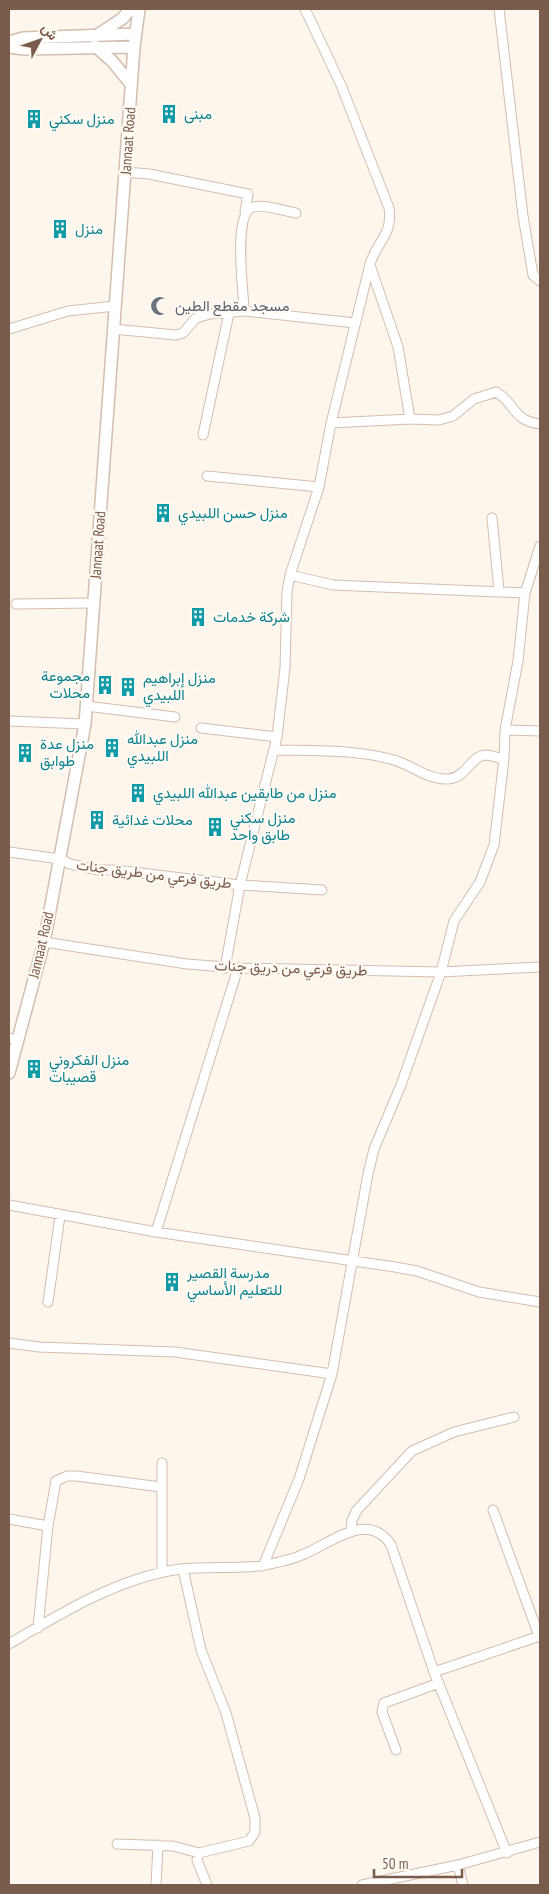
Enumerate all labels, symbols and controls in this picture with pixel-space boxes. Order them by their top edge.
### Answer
north arrow [15,15,65,65]
text: ش [37,19,62,44]
building icon: مبنى [158,103,180,125]
place label: مبنى [184,104,212,124]
street label: Jannaat Road [116,107,139,176]
building icon: منزل سكني [23,108,45,130]
place label: منزل سكني [49,109,114,132]
building icon: منزل [49,218,71,240]
place label: منزل [75,219,103,238]
mosque icon: مسجد مقطع الطين [149,295,171,317]
place label: مسجد مقطع الطين [175,296,290,317]
building icon: منزل حسن اللبيدي [152,502,174,524]
place label: منزل حسن اللبيدي [178,503,288,526]
street label: Jannaat Road [86,511,109,580]
building icon: شركة خدمات [187,606,209,628]
place label: شركة خدمات [213,607,290,626]
place label: مجموعة محلات [41,666,90,702]
place label: منزل إبراهيم اللبيدي [143,668,216,708]
building icon: مجموعة محلات [94,674,116,696]
building icon: منزل إبراهيم اللبيدي [117,676,139,698]
place label: منزل عبدالله اللبيدي [127,729,198,769]
place label: منزل عدة طوابق [40,734,94,771]
building icon: منزل عبدالله اللبيدي [101,737,123,759]
building icon: منزل عدة طوابق [14,742,36,764]
building icon: منزل من طابقين عبدالله اللبيدي [127,782,149,804]
place label: منزل من طابقين عبدالله اللبيدي [153,783,337,806]
place label: منزل سكني طابق واحد [230,808,295,845]
building icon: محلات غدائية [86,809,108,831]
place label: محلات غدائية [112,810,193,829]
building icon: منزل سكني طابق واحد [204,816,226,838]
street label: طريق فرعي من طريق جنات [75,855,233,896]
street label: Jannaat Road [23,910,57,981]
street label: طريق فرعي من دريق جنات [214,955,368,984]
place label: منزل الفكروني قصيبات [49,1050,129,1086]
building icon: منزل الفكروني قصيبات [23,1058,45,1080]
place label: مدرسة القصير للتعليم الأساسي [186,1263,282,1303]
building icon: مدرسة القصير للتعليم الأساسي [161,1271,183,1293]
scale bar [374,1846,462,1878]
text: 50 m [382,1854,408,1873]

